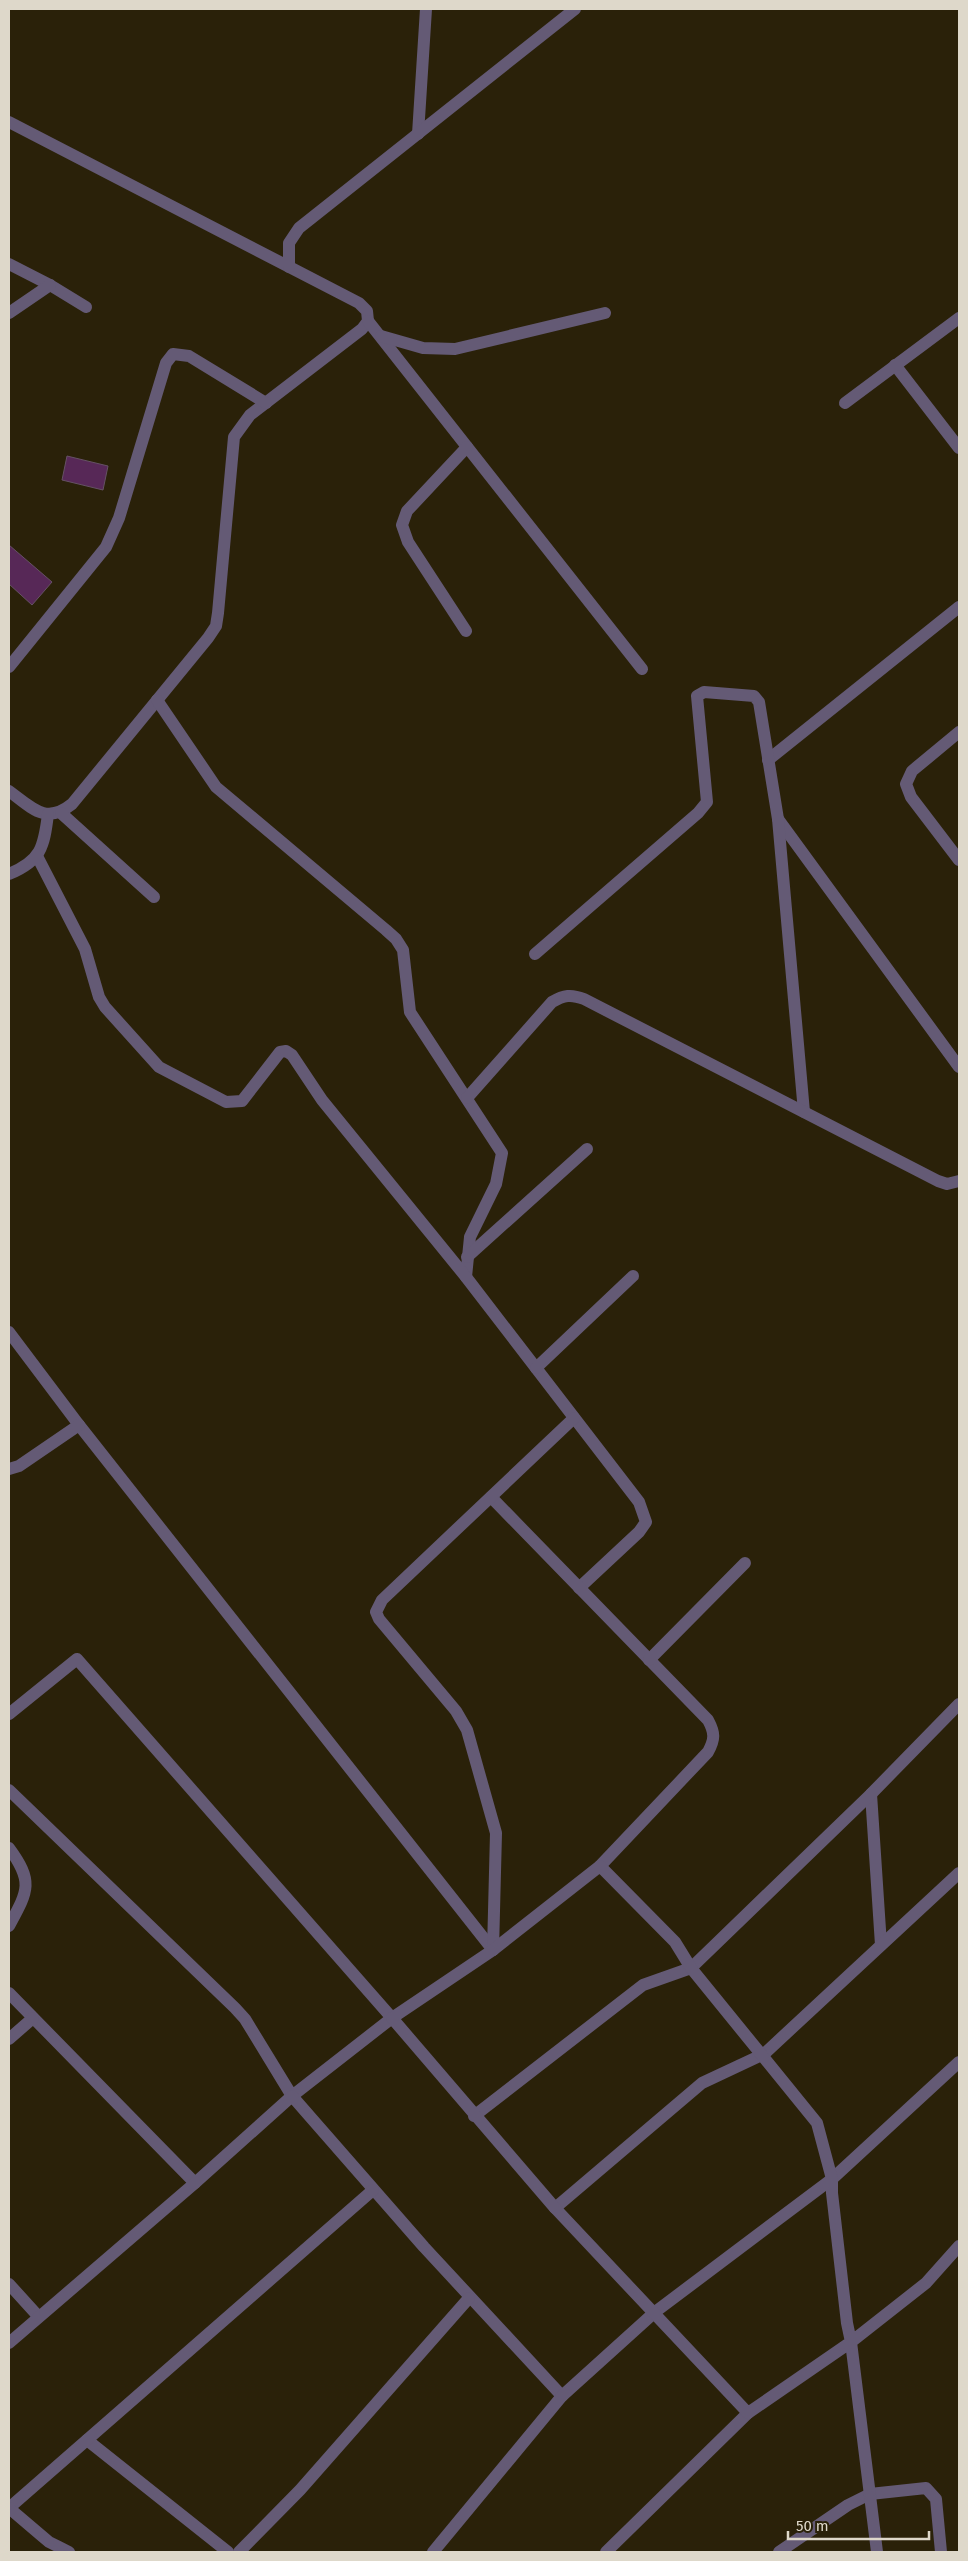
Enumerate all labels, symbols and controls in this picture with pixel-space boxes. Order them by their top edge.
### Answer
scale bar [788,2508,929,2540]
text: 50 m [796,2517,829,2535]

